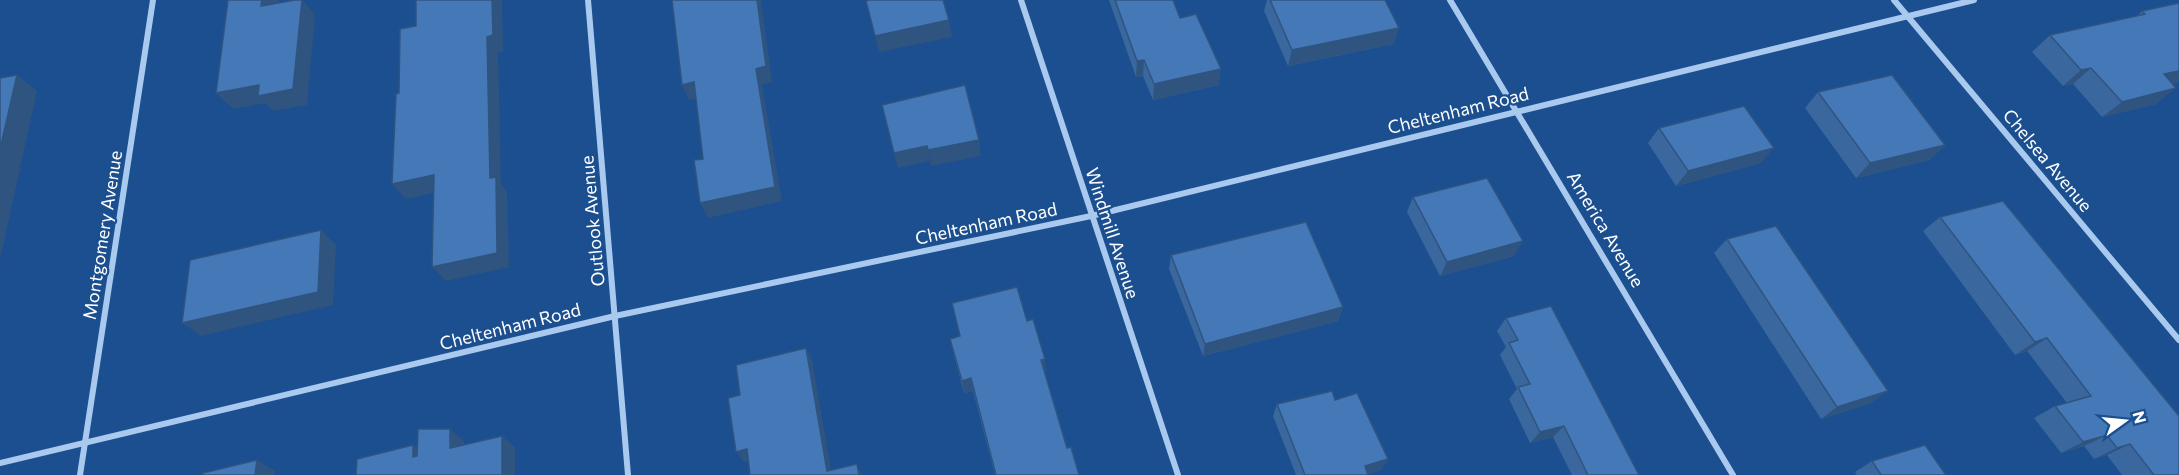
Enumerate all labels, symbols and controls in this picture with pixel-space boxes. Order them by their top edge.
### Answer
street label: Cheltenham Road [1385,82,1531,138]
street label: Chelsea Avenue [1999,104,2097,216]
street label: Montgomery Avenue [78,149,126,321]
street label: Outlook Avenue [575,155,609,287]
street label: Windmill Avenue [1081,165,1145,301]
street label: America Avenue [1563,167,1649,291]
street label: Cheltenham Road [913,197,1059,249]
street label: Cheltenham Road [437,298,583,354]
north arrow [2095,391,2155,451]
text: N [2129,409,2151,425]

